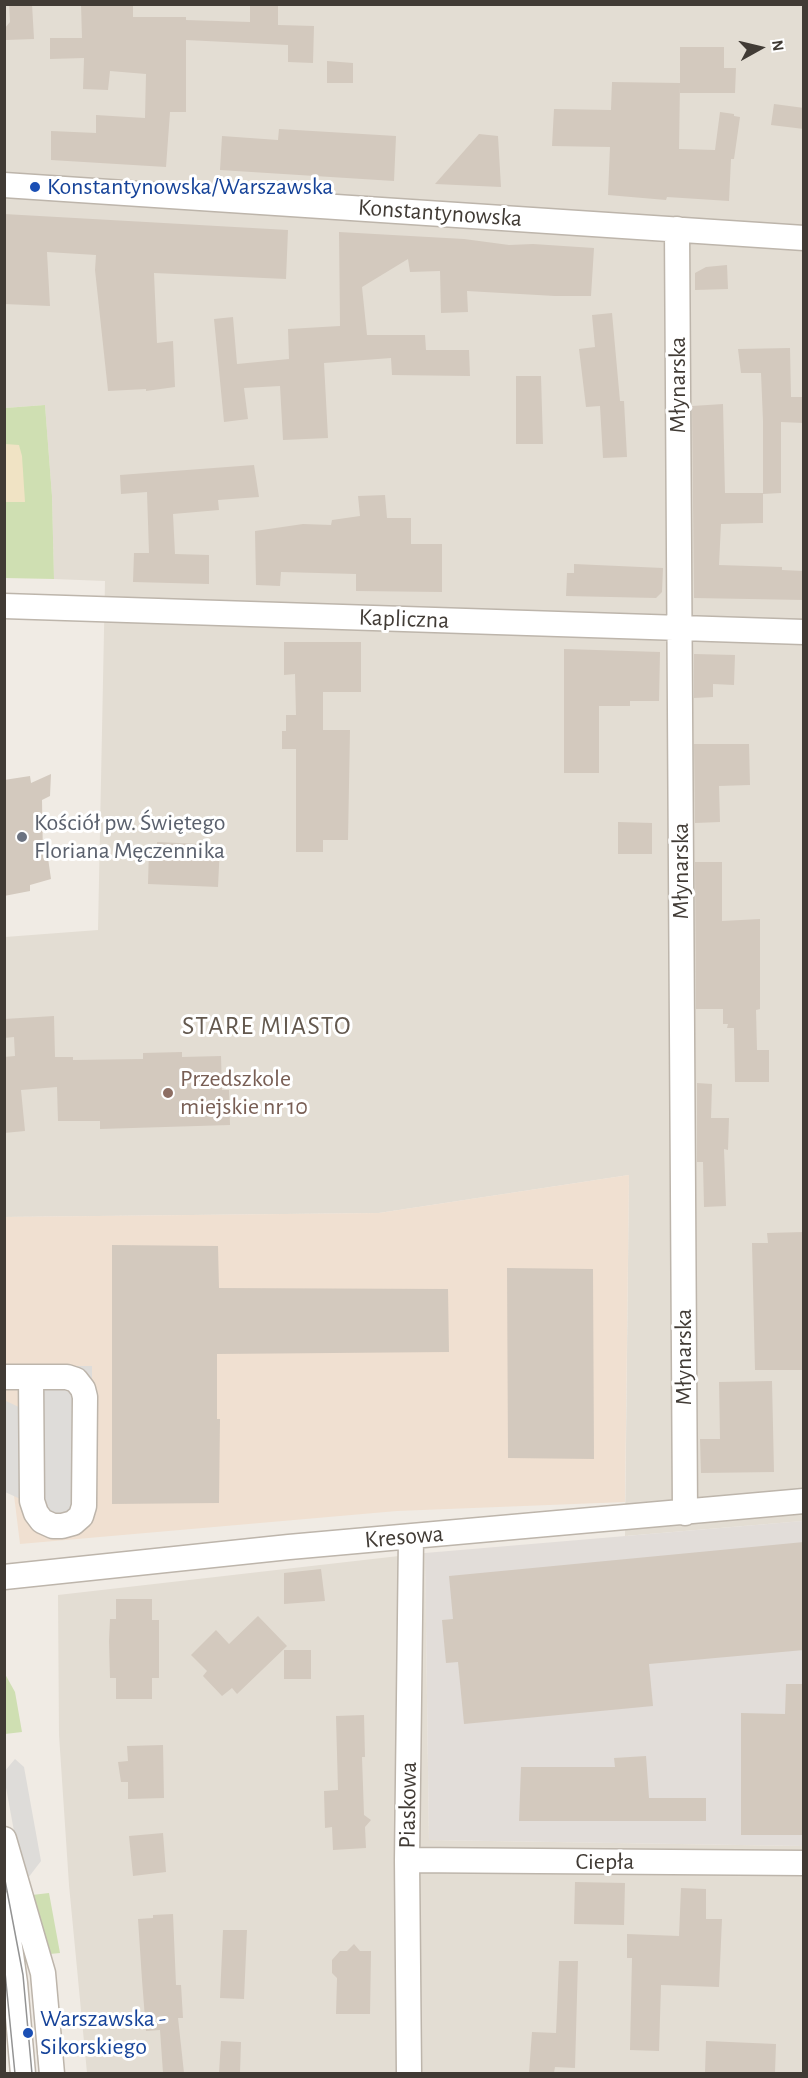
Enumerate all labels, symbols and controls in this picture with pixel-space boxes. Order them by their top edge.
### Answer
north arrow [730,18,790,78]
text: N [769,39,787,52]
place label: Konstantynowska/Warszawska [47,173,333,201]
marker: Konstantynowska/Warszawska [28,180,42,194]
street label: Konstantynowska [357,193,523,233]
street label: Młynarska [664,337,692,433]
street label: Kapliczna [358,603,450,635]
place label: Kościół pw. Świętego Floriana Męczennika [34,809,226,865]
street label: Młynarska [667,823,695,919]
marker: Kościół pw. Świętego Floriana Męczennika [15,830,29,844]
district label: STARE MIASTO [182,1010,352,1042]
place label: Przedszkole miejskie nr 10 [180,1065,308,1121]
marker: Przedszkole miejskie nr 10 [161,1086,175,1100]
street label: Młynarska [670,1309,698,1405]
street label: Kresowa [363,1519,445,1555]
street label: Piaskowa [393,1761,423,1849]
street label: Ciepła [576,1848,634,1876]
place label: Warszawska - Sikorskiego [40,2005,166,2061]
marker: Warszawska - Sikorskiego [21,2026,35,2040]

